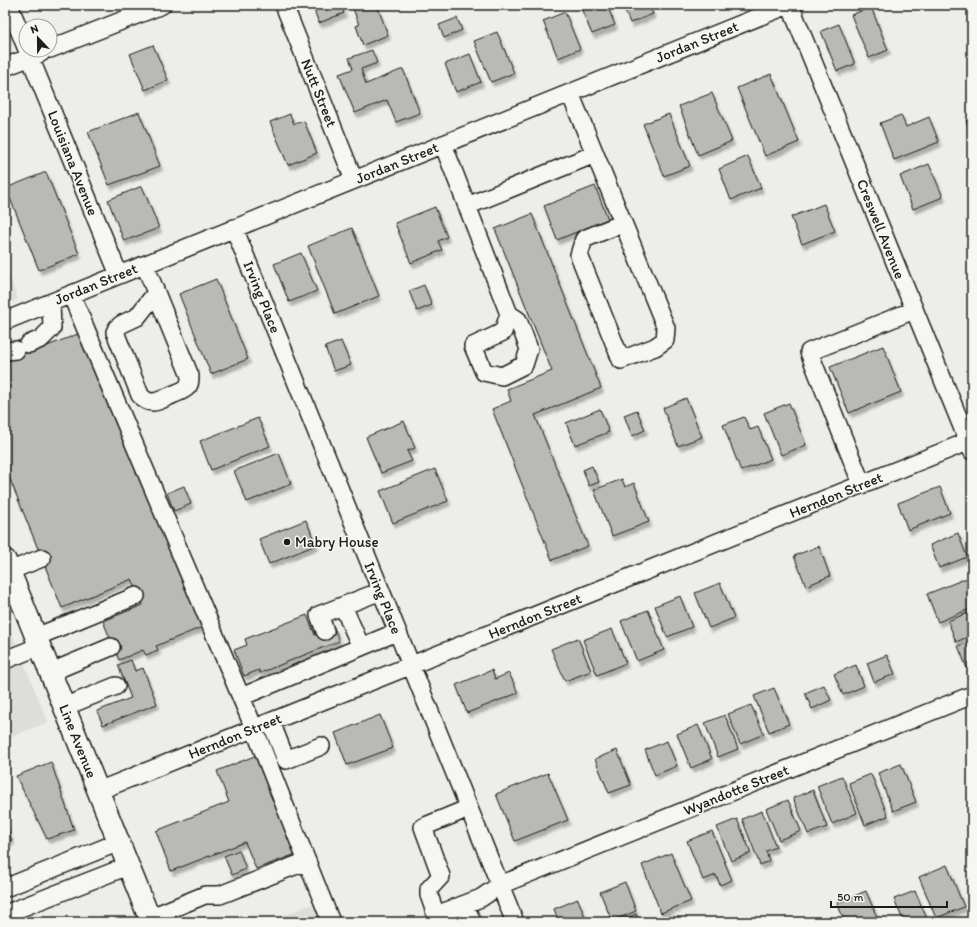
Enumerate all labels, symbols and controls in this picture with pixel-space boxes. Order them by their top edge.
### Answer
street label: Jordan Street [653,17,741,67]
north arrow [18,18,58,58]
text: N [29,22,40,37]
street label: Nutt Street [297,56,341,130]
street label: Louisiana Avenue [44,108,102,218]
street label: Jordan Street [353,138,441,188]
street label: Creswell Avenue [853,176,909,282]
street label: Irving Place [239,258,285,336]
street label: Jordan Street [52,259,140,309]
street label: Herndon Street [787,468,886,522]
place label: Mabry House [295,533,379,551]
marker: Mabry House [282,537,292,547]
street label: Irving Place [360,559,406,637]
street label: Herndon Street [486,589,585,643]
street label: Line Avenue [55,701,101,781]
street label: Herndon Street [186,709,285,763]
street label: Wyandotte Street [681,761,792,819]
scale bar [831,883,947,909]
text: 50 m [837,890,863,904]

